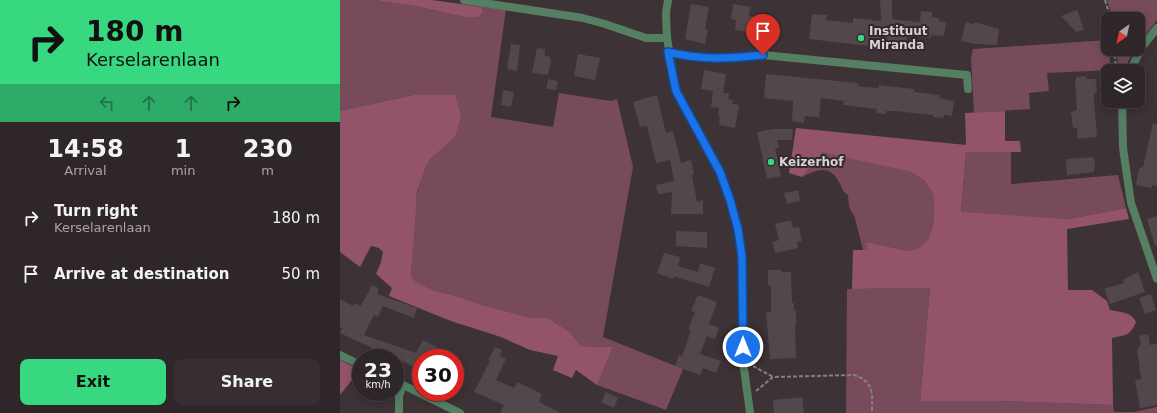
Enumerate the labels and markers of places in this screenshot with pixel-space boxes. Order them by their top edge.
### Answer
pin [746,14,780,55]
place label: Instituut Miranda [869,24,928,52]
marker: Instituut Miranda [856,33,866,43]
place label: Keizerhof [779,155,844,169]
marker: Keizerhof [766,157,776,167]

